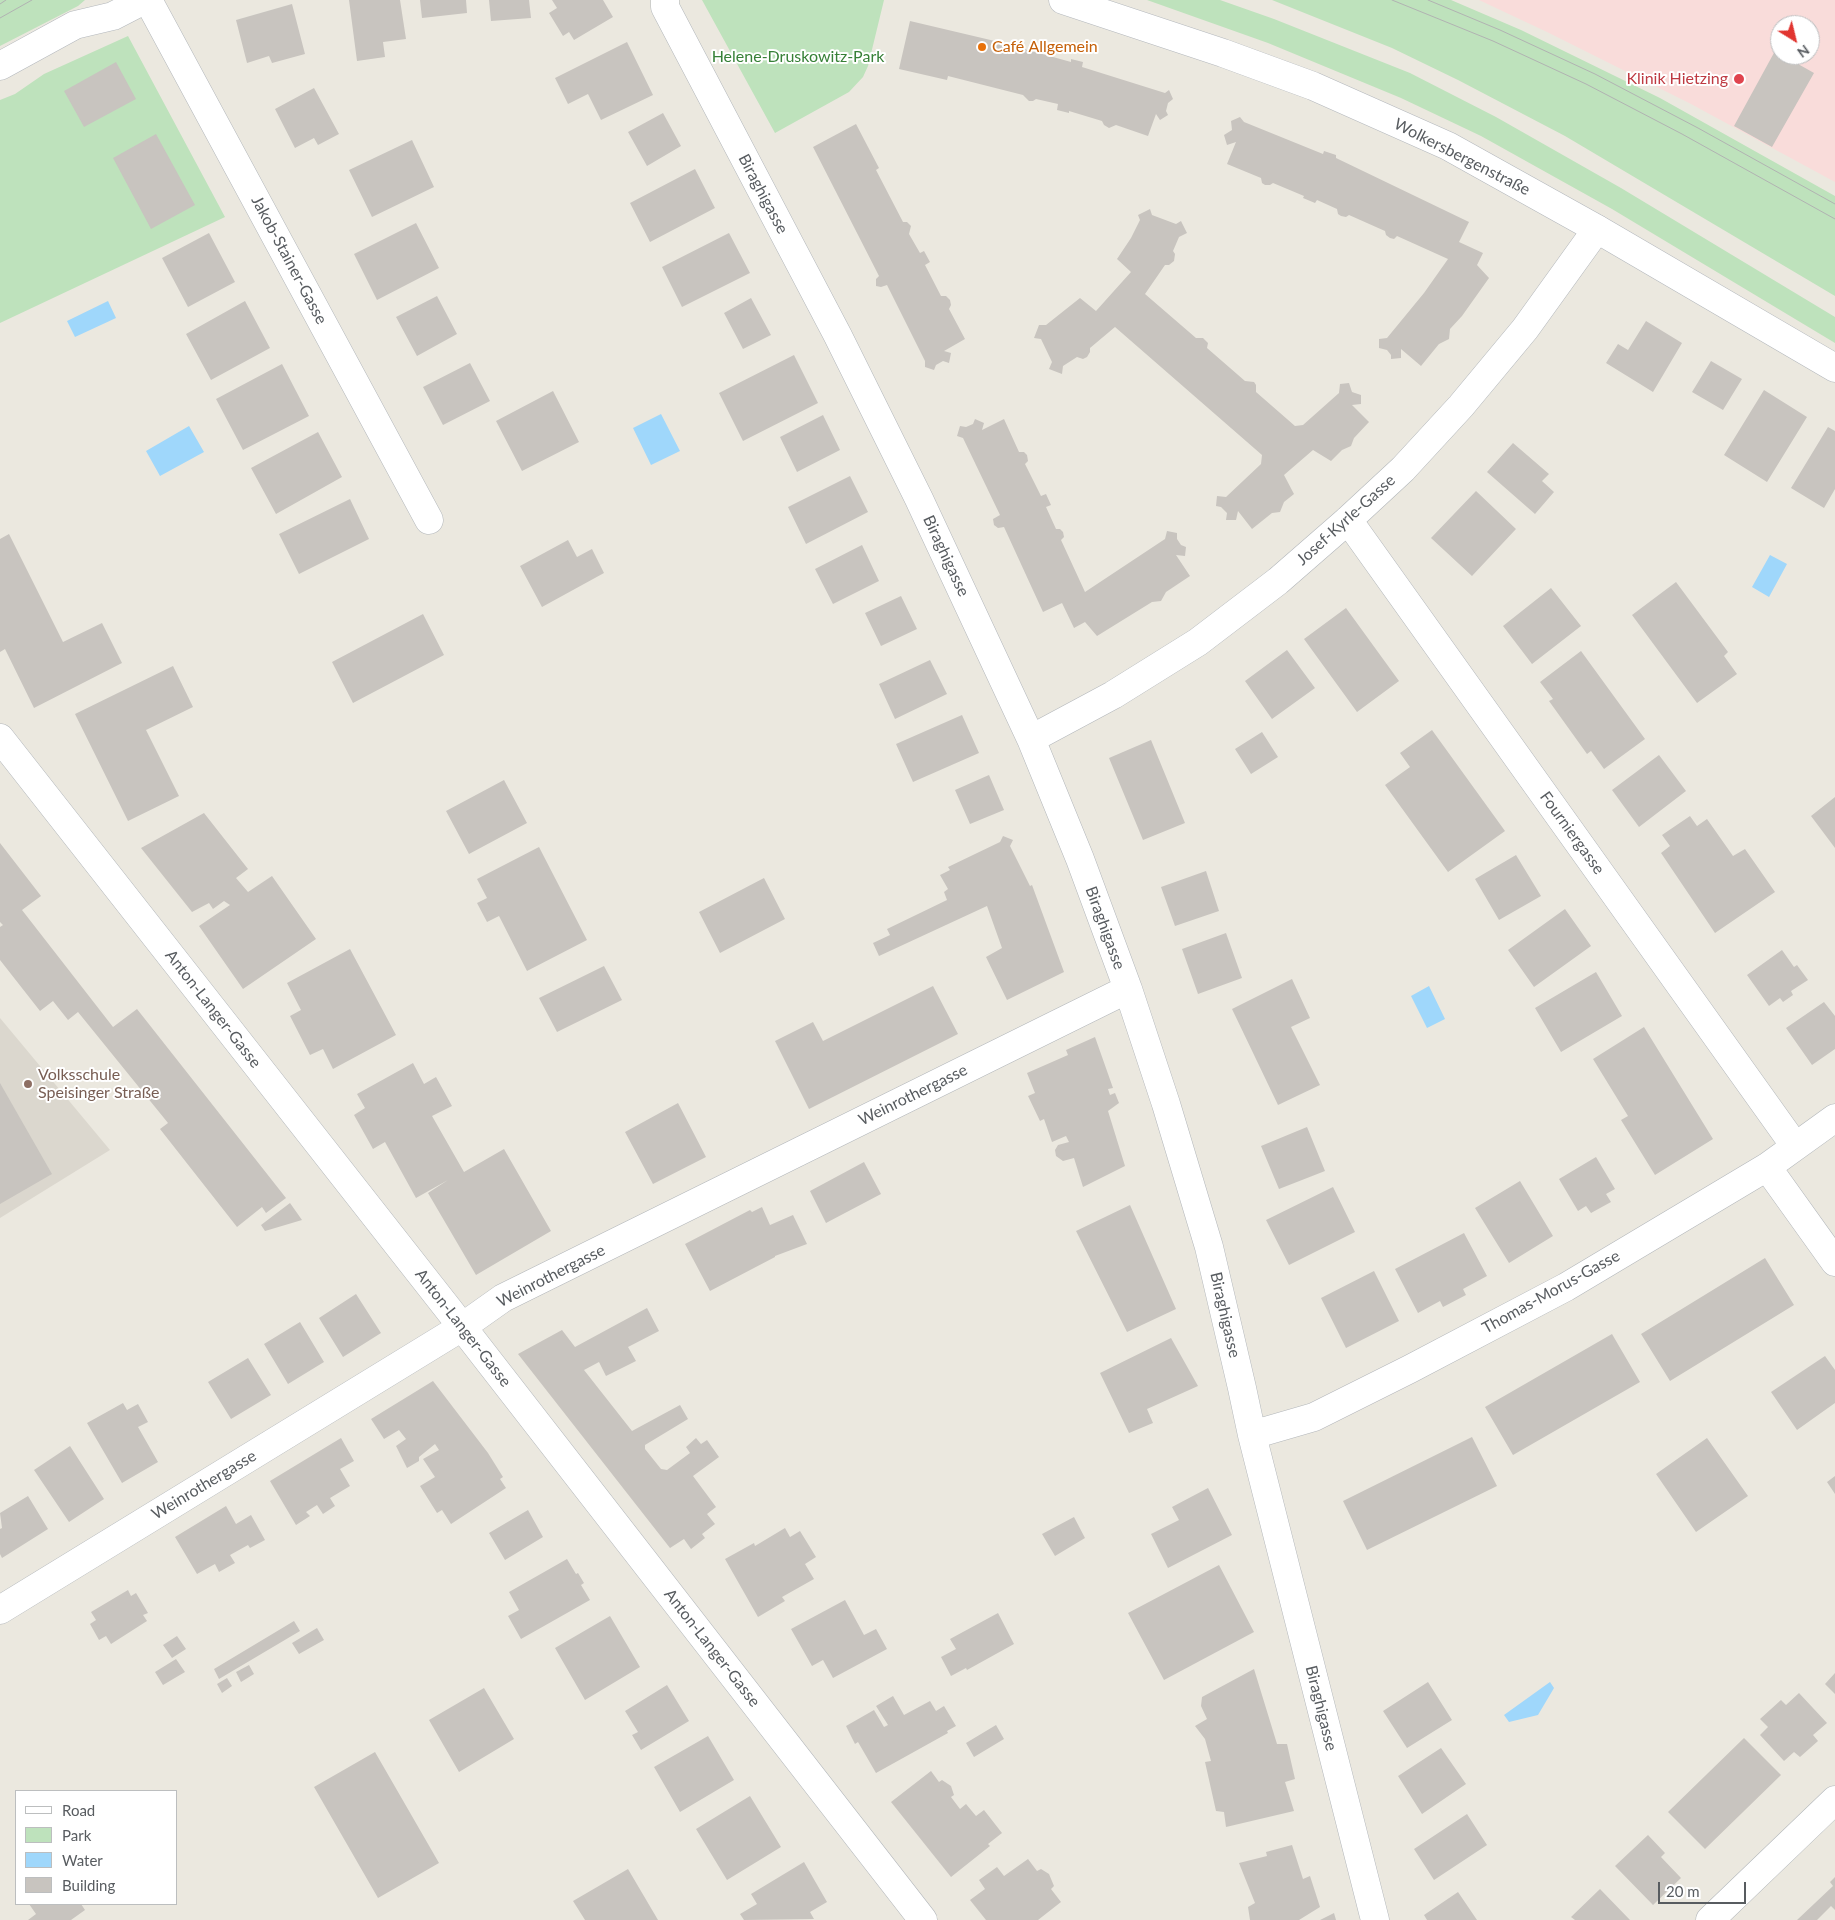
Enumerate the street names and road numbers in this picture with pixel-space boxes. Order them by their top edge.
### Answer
street label: Wolkersbergenstraße [1391,114,1533,200]
street label: Biraghigasse [734,151,792,237]
street label: Jakob-Stainer-Gasse [247,193,331,327]
street label: Josef-Kyrle-Gasse [1293,471,1399,569]
street label: Biraghigasse [919,512,973,600]
street label: Fourniergasse [1536,788,1608,878]
street label: Biraghigasse [1081,884,1129,972]
street label: Anton-Langer-Gasse [161,946,265,1072]
street label: Weinrothergasse [855,1060,971,1130]
street label: Weinrothergasse [494,1241,608,1311]
street label: Thomas-Morus-Gasse [1479,1246,1623,1338]
street label: Anton-Langer-Gasse [411,1265,515,1391]
street label: Biraghigasse [1206,1270,1244,1360]
street label: Weinrothergasse [148,1446,260,1524]
street label: Anton-Langer-Gasse [660,1585,764,1711]
street label: Biraghigasse [1301,1663,1341,1753]

